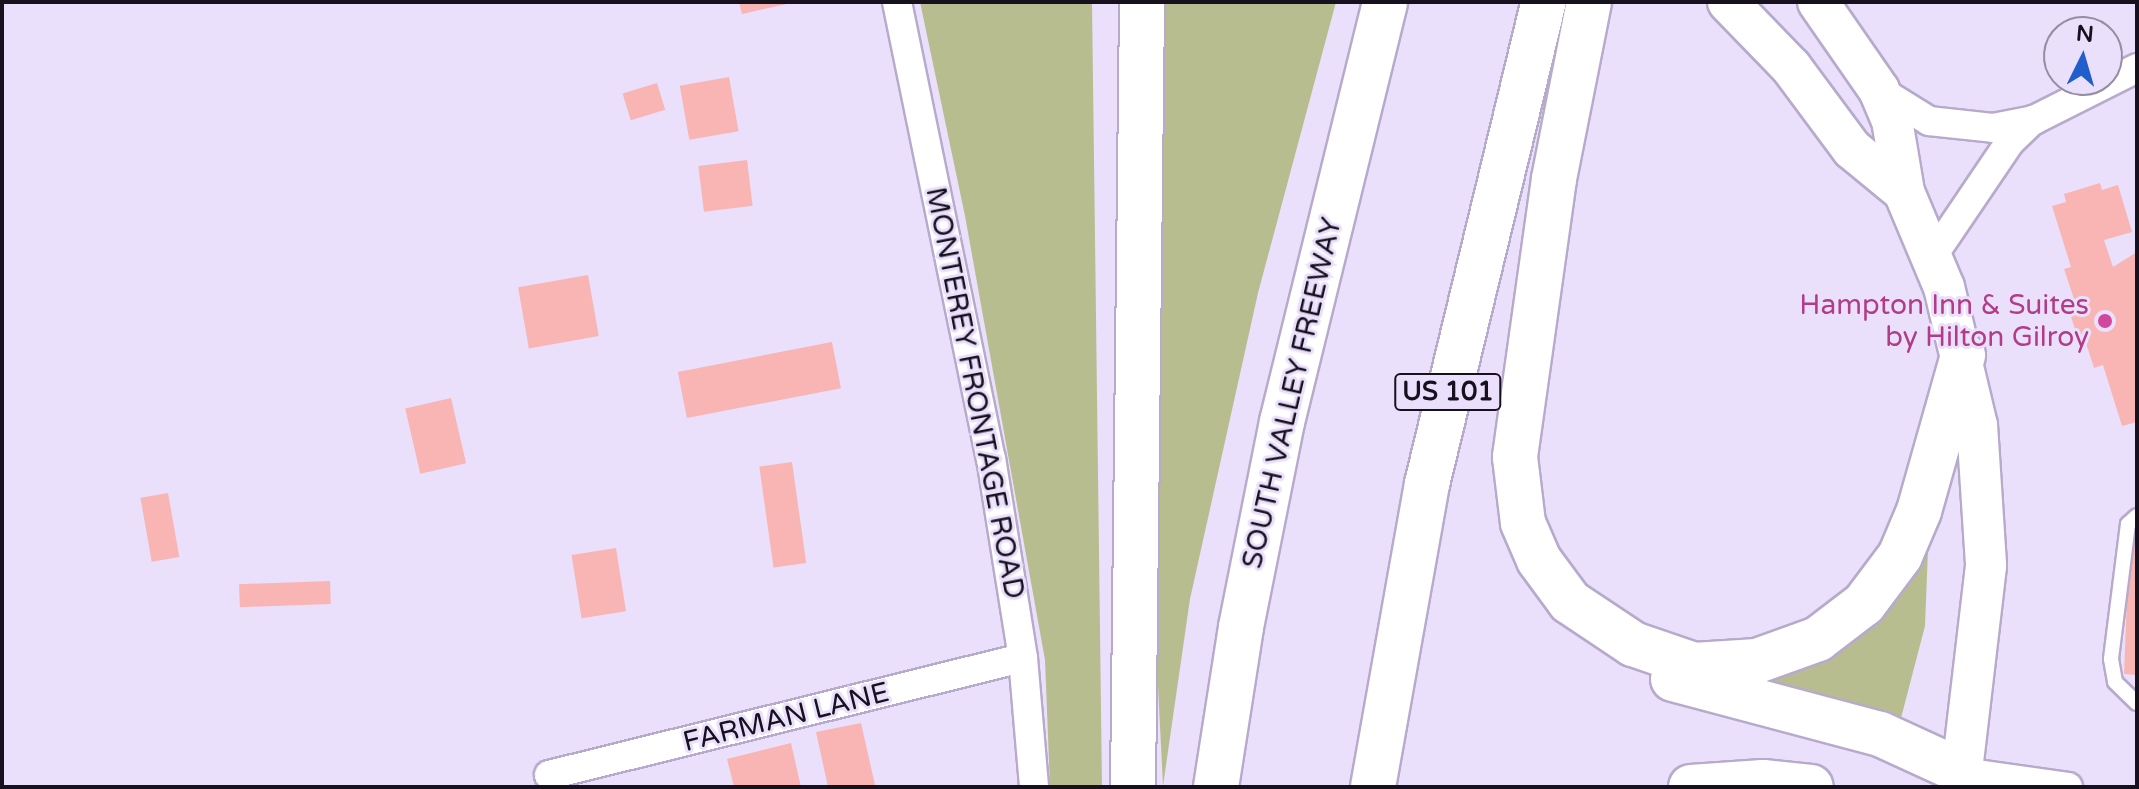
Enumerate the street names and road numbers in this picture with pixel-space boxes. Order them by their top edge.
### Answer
street label: MONTEREY FRONTAGE ROAD [919,184,1031,602]
street label: SOUTH VALLEY FREEWAY [1235,214,1349,572]
road number: US 101 [1394,370,1502,414]
street label: FARMAN LANE [680,675,892,759]

